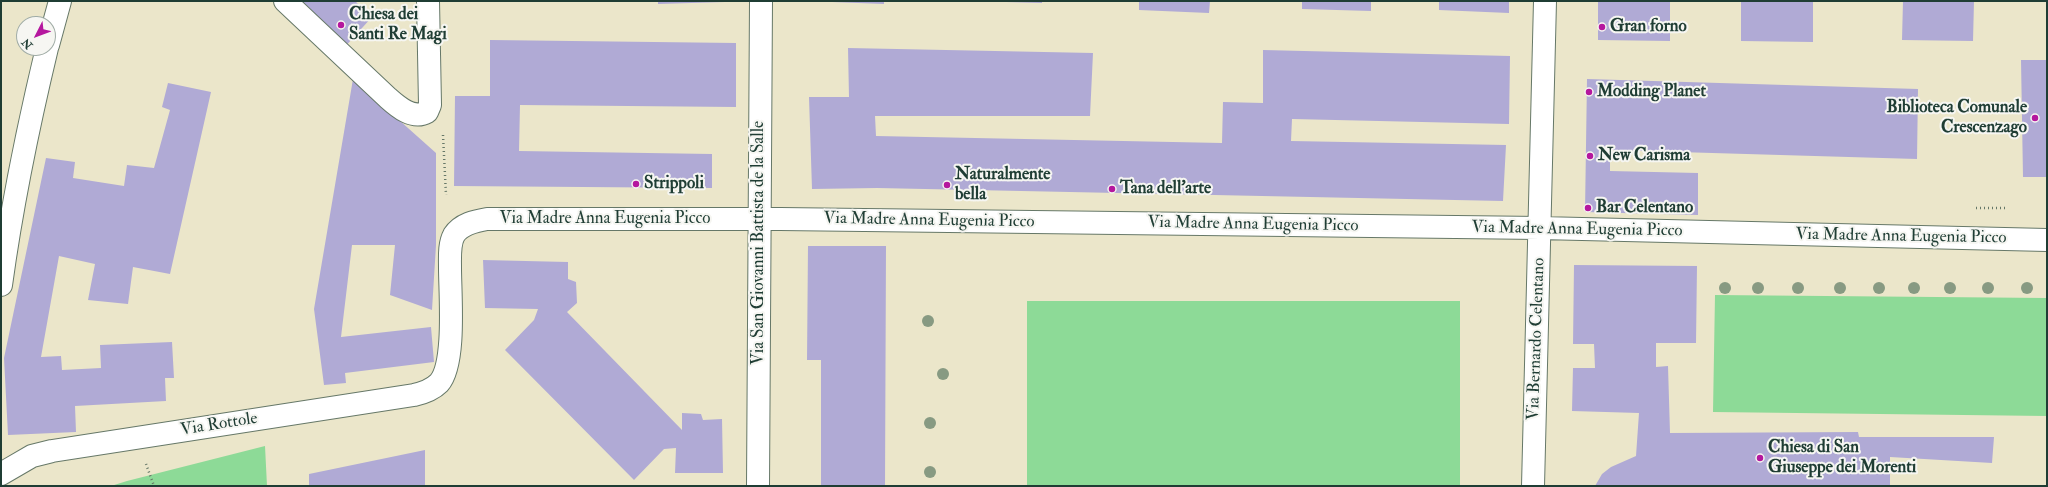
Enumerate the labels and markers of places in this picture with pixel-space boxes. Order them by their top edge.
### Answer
place label: Chiesa dei Santi Re Magi [349,5,447,45]
place label: Gran forno [1610,17,1687,37]
marker: Chiesa dei Santi Re Magi [336,20,346,30]
marker: Gran forno [1597,22,1607,32]
place label: Modding Planet [1597,82,1706,102]
marker: Modding Planet [1584,87,1594,97]
place label: Biblioteca Comunale Crescenzago [1887,98,2027,138]
marker: Biblioteca Comunale Crescenzago [2030,113,2040,123]
place label: New Carisma [1598,146,1690,166]
marker: New Carisma [1585,151,1595,161]
place label: Naturalmente bella [955,165,1050,205]
place label: Strippoli [644,174,704,194]
marker: Strippoli [631,179,641,189]
place label: Tana dell'arte [1120,179,1211,199]
marker: Naturalmente bella [942,180,952,190]
marker: Tana dell'arte [1107,184,1117,194]
place label: Bar Celentano [1596,198,1693,218]
marker: Bar Celentano [1583,203,1593,213]
place label: Chiesa di San Giuseppe dei Morenti [1768,438,1916,478]
marker: Chiesa di San Giuseppe dei Morenti [1755,453,1765,463]

